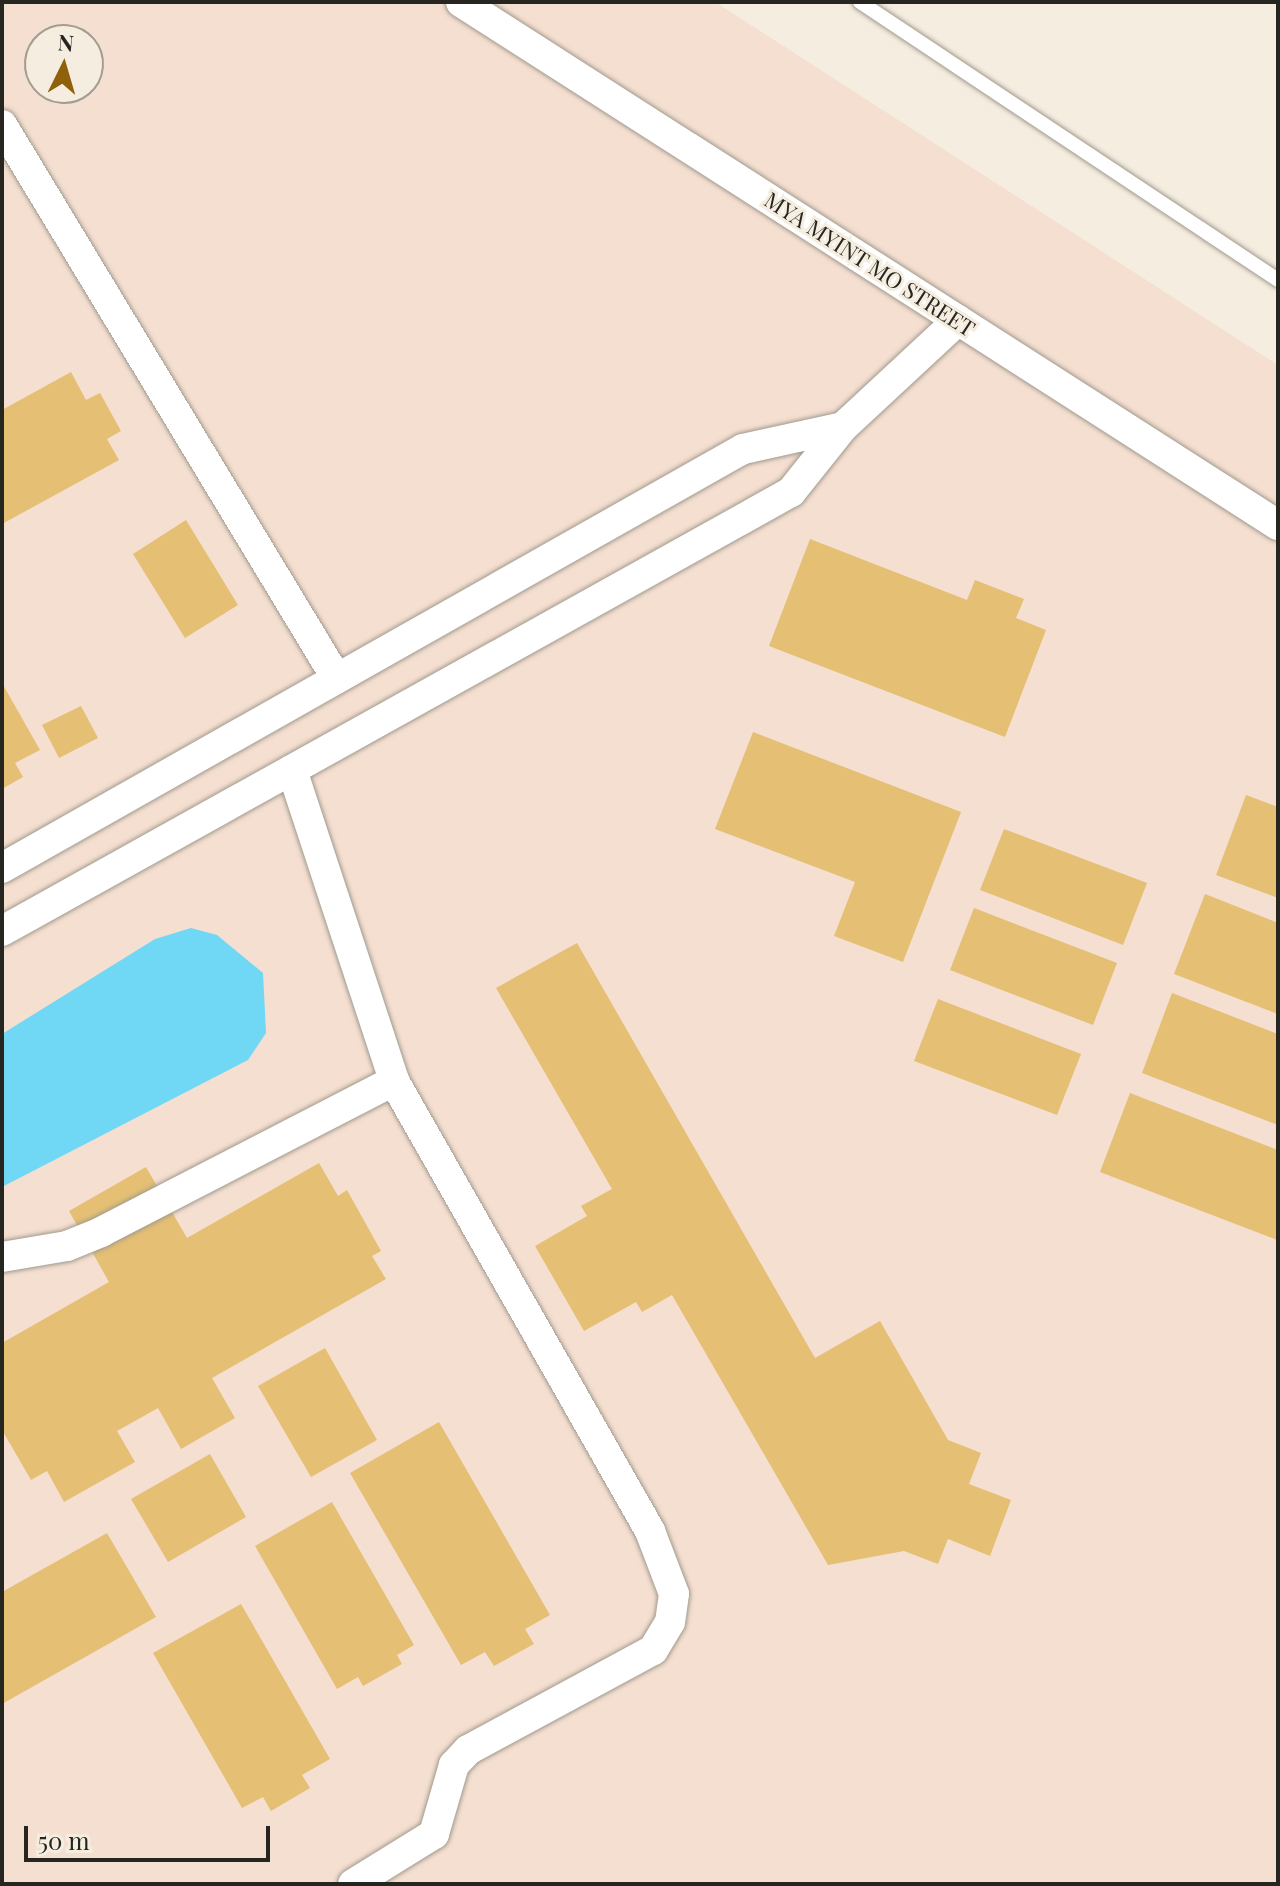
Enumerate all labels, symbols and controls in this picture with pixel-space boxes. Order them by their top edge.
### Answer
north arrow [24,24,104,104]
text: N [57,26,75,58]
street label: MYA MYINT MO STREET [760,186,980,342]
scale bar [28,1810,274,1860]
text: 50 m [38,1824,90,1856]

